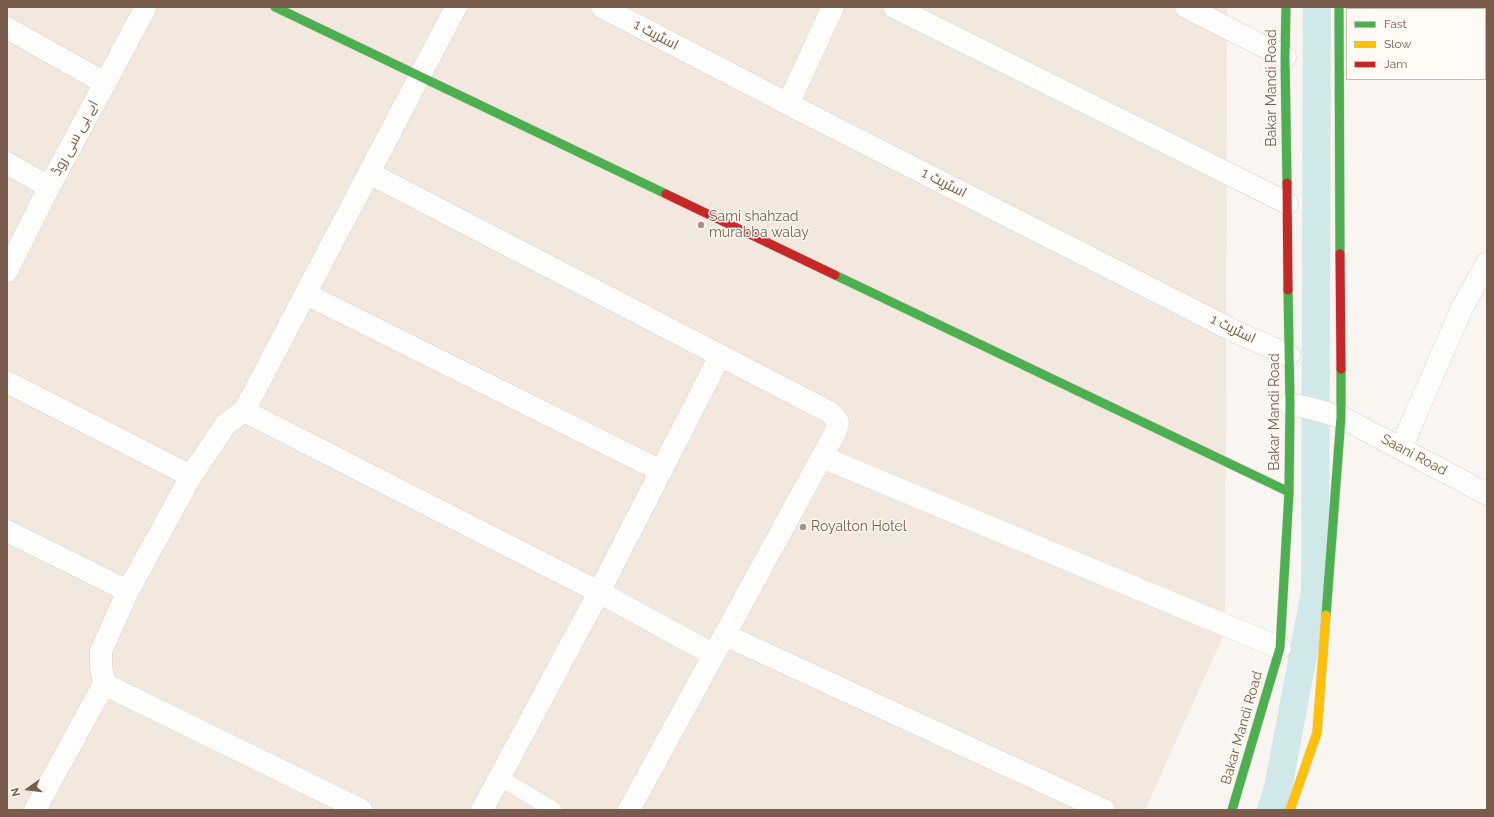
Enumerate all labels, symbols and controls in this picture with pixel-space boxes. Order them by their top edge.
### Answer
legend [1346,8,1486,80]
street label: اسٹریٹ 1 [631,16,681,54]
text: Fast [1384,17,1407,31]
street label: Bakar Mandi Road [1264,29,1280,147]
text: Slow [1384,37,1411,51]
text: Jam [1384,57,1407,71]
street label: اے بی سی روڈ [48,98,102,178]
street label: اسٹریٹ 1 [919,165,969,201]
place label: Sami shahzad murabba walay [709,209,809,242]
marker: Sami shahzad murabba walay [696,220,706,230]
street label: اسٹریٹ 1 [1208,311,1258,347]
street label: Bakar Mandi Road [1267,353,1283,471]
street label: Saani Road [1378,431,1450,479]
place label: Royalton Hotel [811,519,906,535]
marker: Royalton Hotel [798,522,808,532]
street label: Bakar Mandi Road [1218,669,1266,787]
north arrow [8,769,48,809]
text: N [9,786,23,798]

